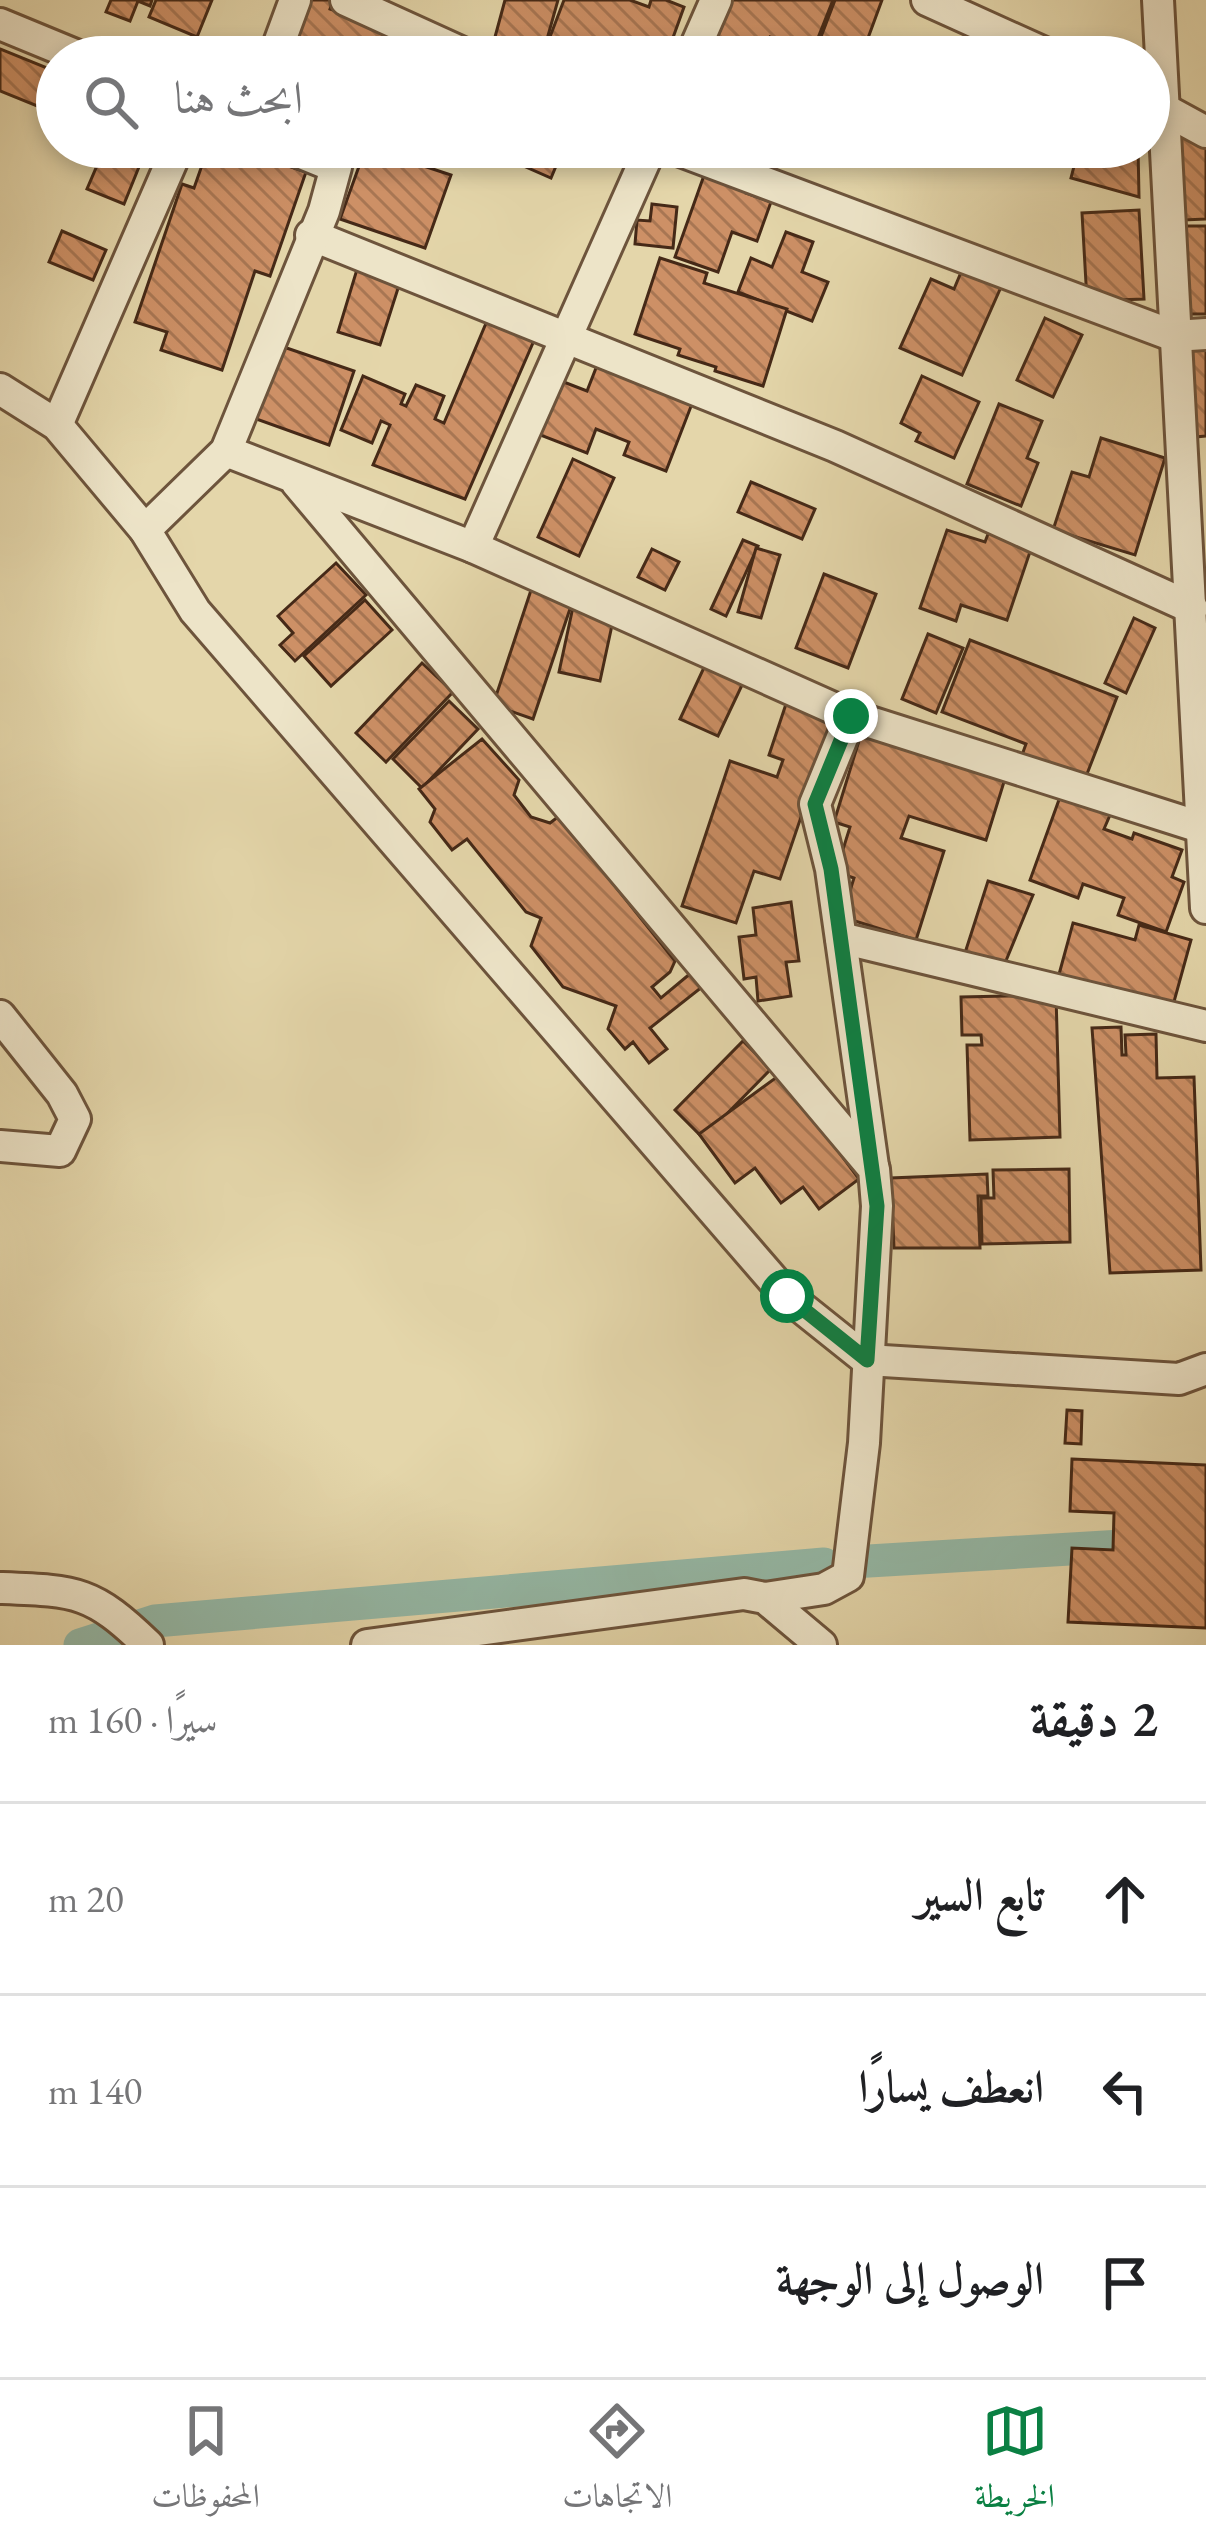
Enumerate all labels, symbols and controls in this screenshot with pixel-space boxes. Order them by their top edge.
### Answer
search box [36,36,1170,168]
text: ابحث هنا [174,68,303,126]
icon: search [78,69,144,135]
route end [824,689,878,743]
route start [760,1269,814,1323]
text: 2 دقيقة [1030,1685,1158,1751]
text: سيرًا · 160 m [48,1694,218,1745]
text: تابع السير [916,1865,1044,1923]
icon: ahead [1092,1866,1158,1932]
text: 20 m [48,1873,124,1924]
text: انعطف يسارًا [859,2057,1044,2115]
icon: left [1092,2058,1158,2124]
text: 140 m [48,2065,142,2116]
text: الوصول إلى الوجهة [776,2249,1044,2307]
icon: arrive [1092,2250,1158,2316]
tab: المحفوظات [151,2398,260,2528]
tab: الاتجاهات [562,2398,672,2528]
tab: الخريطة [975,2398,1055,2528]

